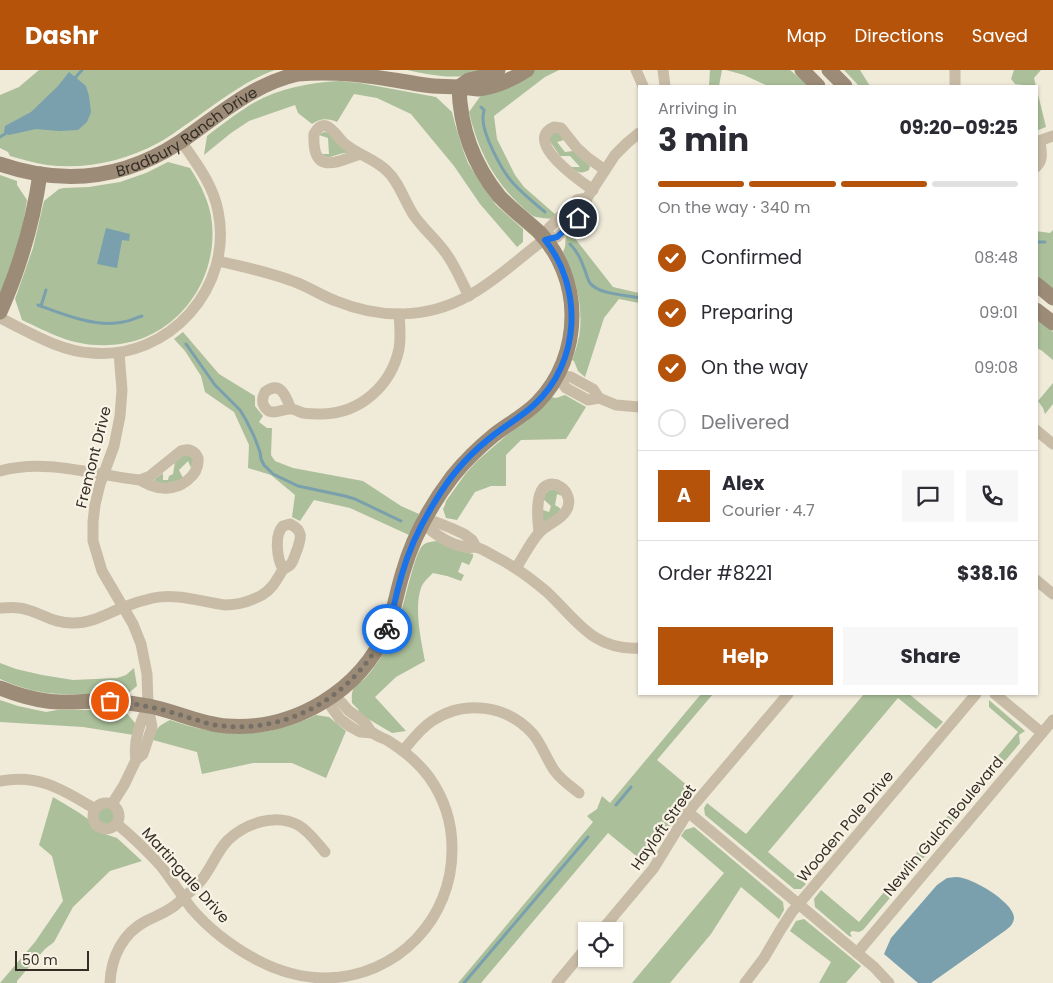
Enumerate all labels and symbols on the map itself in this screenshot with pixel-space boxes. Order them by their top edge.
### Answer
street label: Bradbury Ranch Drive [113,81,261,181]
pin [557,197,599,239]
street label: Fremont Drive [70,404,116,510]
courier [362,604,412,654]
pin [89,680,131,722]
street label: Newlin Gulch Boulevard [878,752,1008,900]
street label: Wooden Pole Drive [792,766,898,886]
street label: Hayloft Street [626,780,700,874]
street label: Martingale Drive [137,823,235,927]
scale bar [15,948,89,971]

